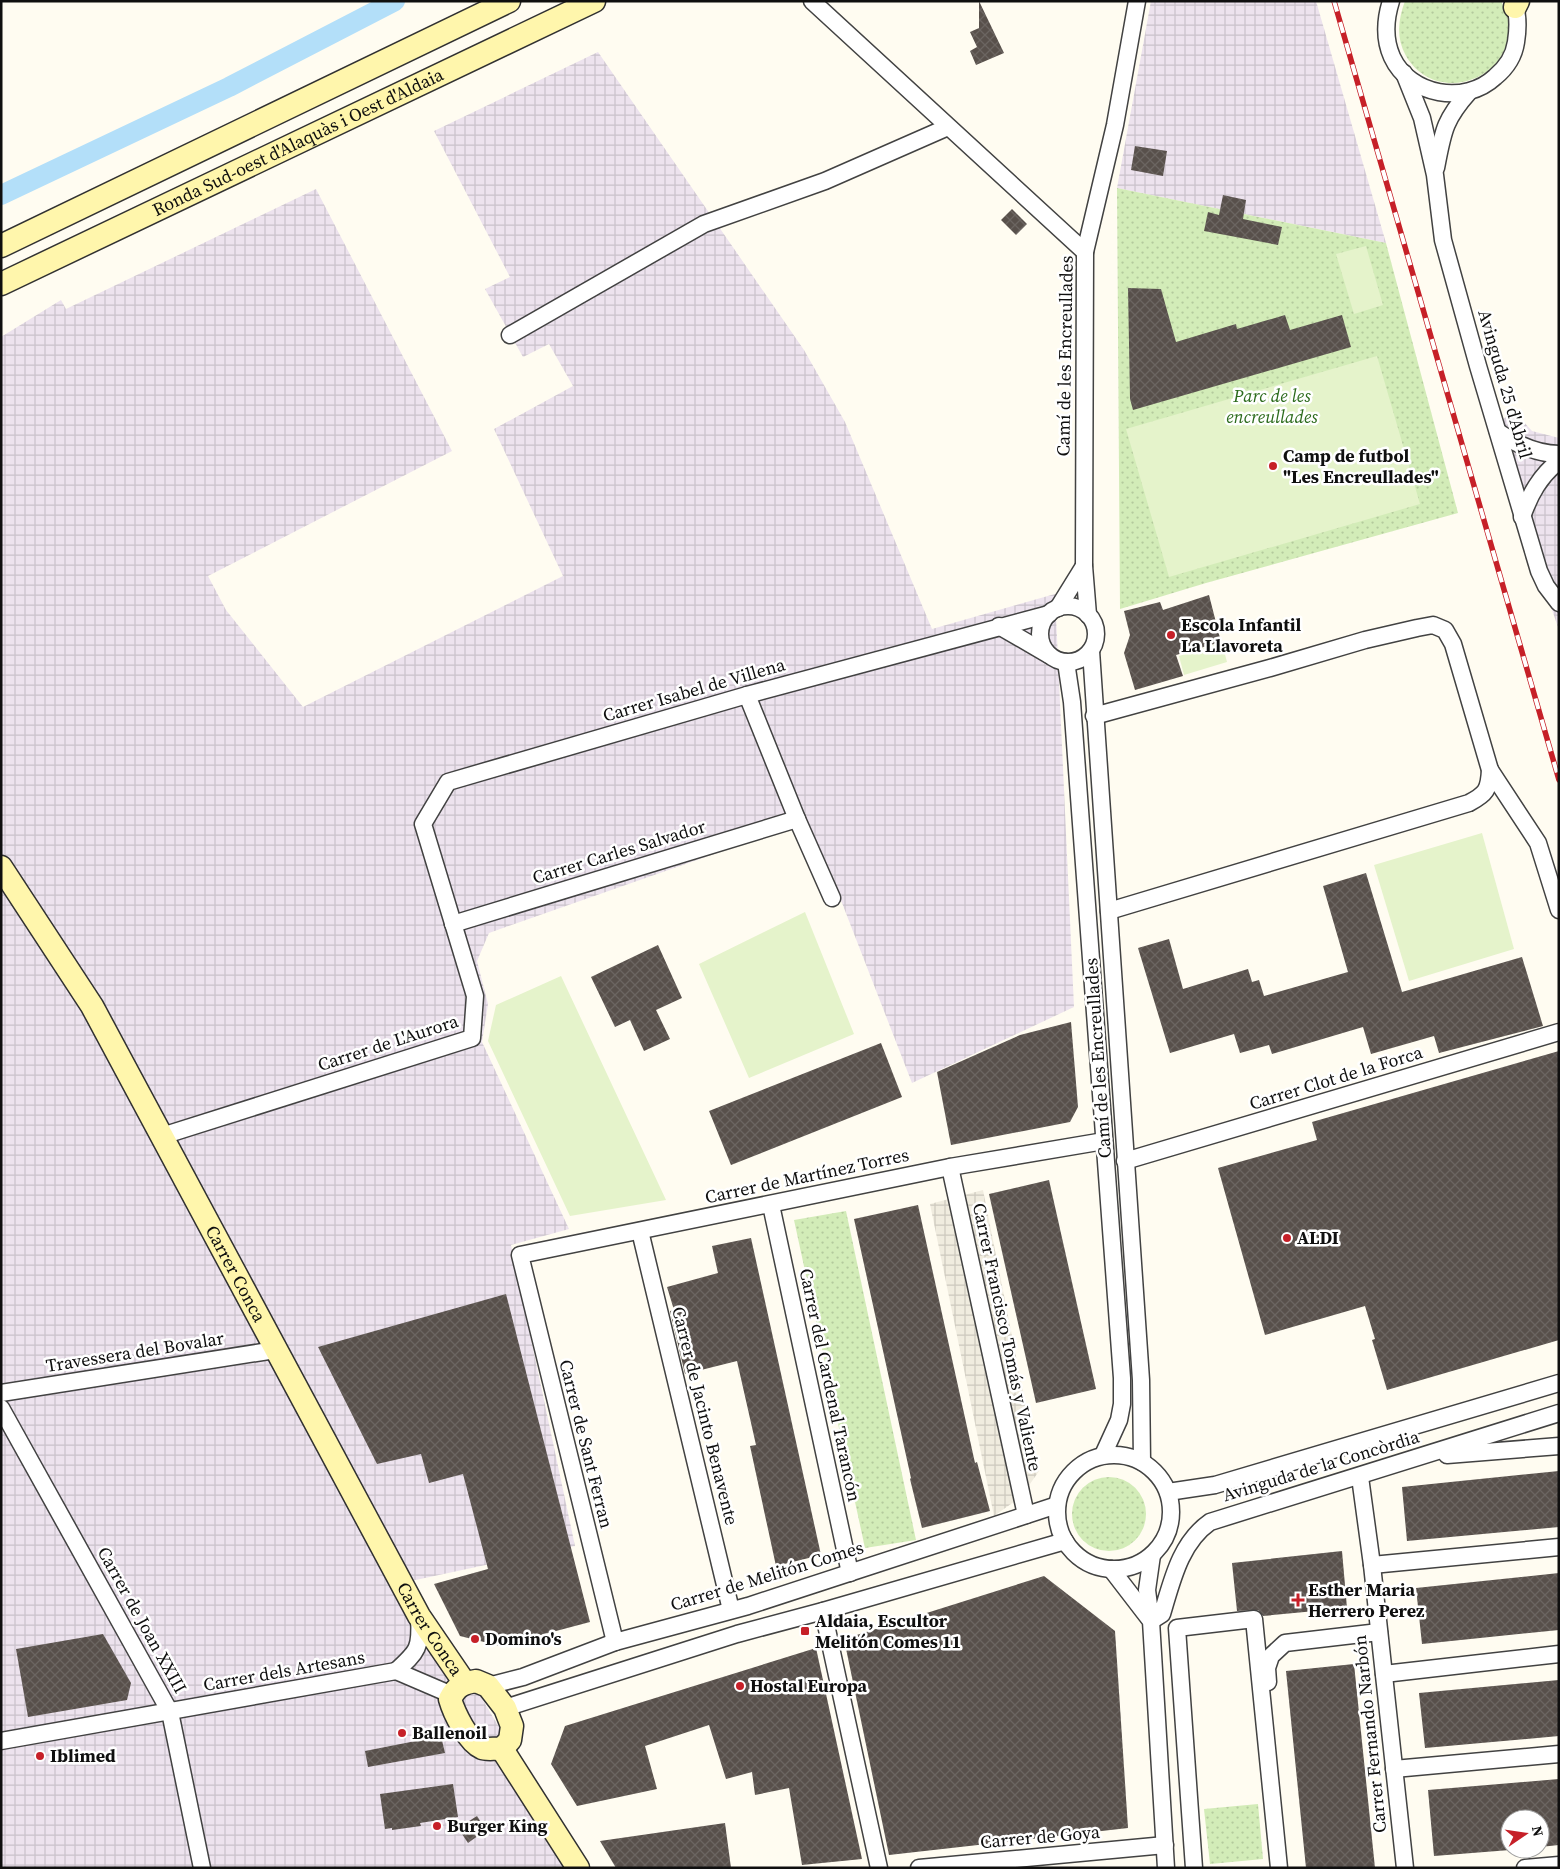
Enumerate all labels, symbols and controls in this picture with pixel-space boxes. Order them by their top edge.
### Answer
street label: Ronda Sud-oest d'Alaquàs i Oest d'Aldaia [148,61,448,222]
street label: Camí de les Encreullades [1050,255,1079,457]
street label: Avinguda 25 d'Abril [1472,307,1539,461]
park label: Parc de les encreullades [1226,383,1318,429]
place label: Camp de futbol "Les Encreullades" [1283,443,1439,489]
marker: Camp de futbol "Les Encreullades" [1267,460,1279,472]
place label: Escola Infantil La Llavoreta [1181,612,1301,658]
marker: Escola Infantil La Llavoreta [1165,629,1177,641]
street label: Carrer Isabel de Villena [600,651,789,728]
street label: Carrer Carles Salvador [529,813,709,890]
street label: Camí de les Encreullades [1078,957,1117,1159]
street label: Carrer de L'Aurora [314,1008,462,1077]
street label: Carrer Clot de la Forca [1246,1039,1426,1116]
street label: Carrer de Martínez Torres [703,1142,911,1209]
street label: Carrer Francisco Tomás y Valiente [967,1200,1048,1473]
street label: Carrer Conca [200,1221,273,1327]
place label: ALDI [1297,1225,1339,1250]
marker: ALDI [1281,1232,1293,1244]
street label: Carrer del Cardenal Tarancón [794,1266,867,1504]
street label: Carrer de Jacinto Benavente [666,1304,745,1528]
street label: Travessera del Bovalar [44,1325,226,1378]
street label: Carrer de Sant Ferran [553,1357,620,1531]
street label: Avinguda de la Concòrdia [1219,1423,1423,1507]
street label: Carrer de Melitón Comes [667,1534,867,1617]
street label: Carrer de Joan XXIII [92,1542,193,1697]
place label: Esther Maria Herrero Perez [1308,1577,1425,1623]
street label: Carrer Conca [391,1578,470,1681]
marker: Esther Maria Herrero Perez [1292,1594,1304,1606]
place label: Aldaia, Escultor Melitón Comes 11 [815,1608,961,1654]
marker: Aldaia, Escultor Melitón Comes 11 [799,1625,811,1637]
place label: Domino's [485,1626,562,1651]
marker: Domino's [469,1633,481,1645]
street label: Carrer Fernando Narbón [1347,1634,1392,1834]
street label: Carrer dels Artesans [201,1644,367,1697]
place label: Hostal Europa [750,1673,868,1698]
marker: Hostal Europa [734,1680,746,1692]
place label: Ballenoil [412,1720,487,1745]
marker: Ballenoil [396,1727,408,1739]
place label: Iblimed [50,1743,116,1768]
marker: Iblimed [34,1750,46,1762]
north arrow [1500,1809,1550,1859]
place label: Burger King [447,1813,548,1838]
street label: Carrer de Goya [979,1819,1102,1854]
marker: Burger King [431,1820,443,1832]
text: N [1527,1824,1549,1838]

